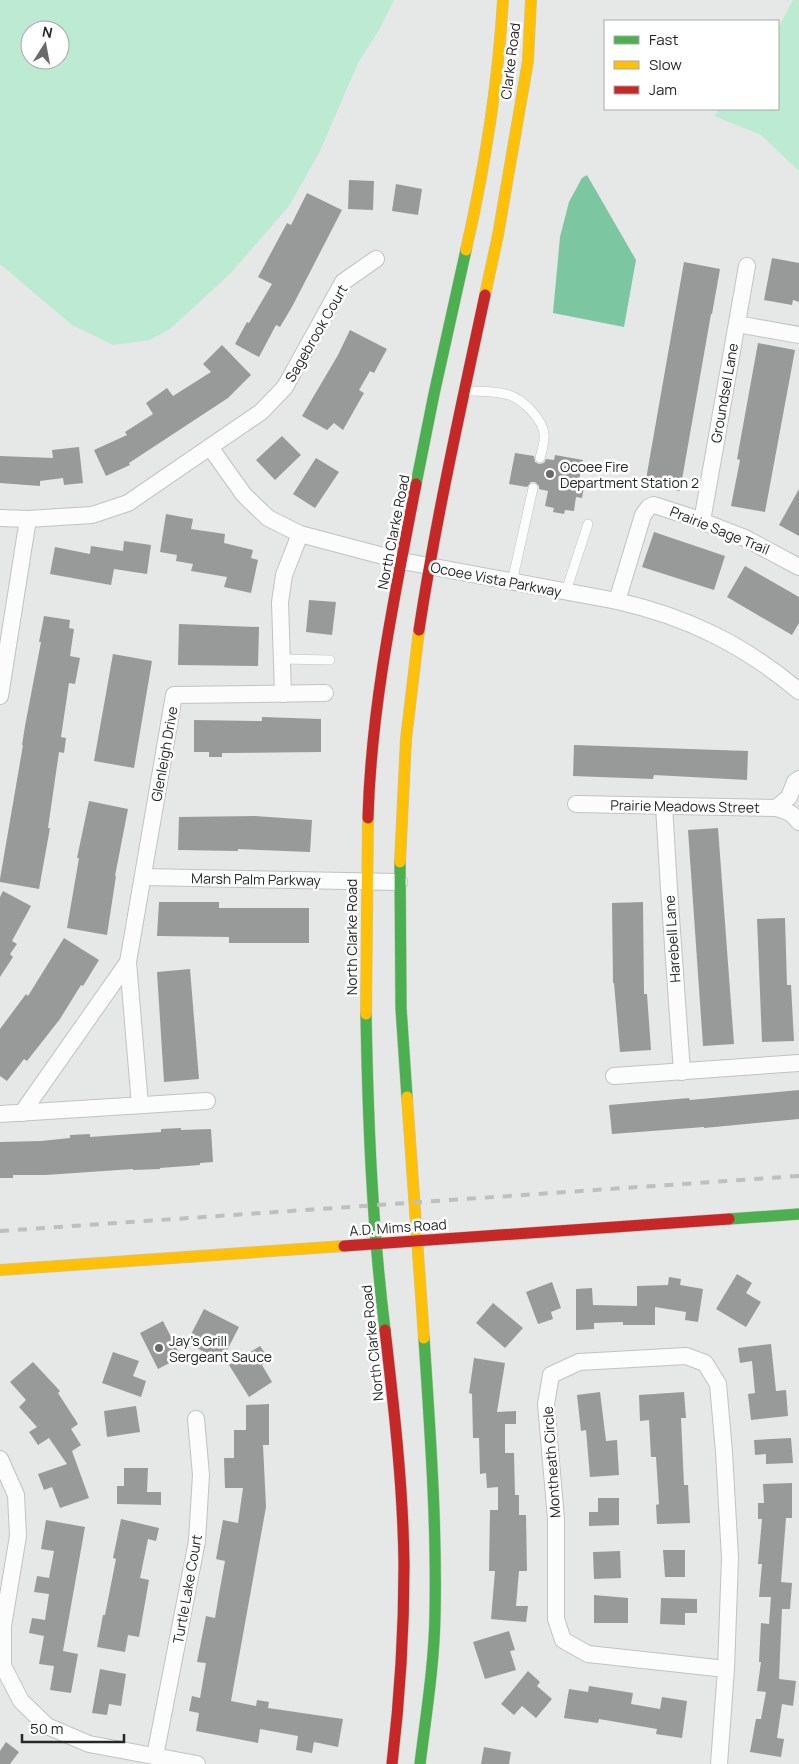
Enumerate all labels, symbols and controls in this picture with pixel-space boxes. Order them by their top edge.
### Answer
north arrow [20,20,70,70]
legend [604,20,779,110]
text: N [41,21,54,42]
street label: Clarke Road [496,22,524,100]
text: Fast [649,29,678,50]
text: Slow [649,54,682,75]
text: Jam [649,79,677,100]
street label: Sagebrook Court [280,280,352,385]
street label: Groundsel Lane [706,342,742,444]
place label: Ocoee Fire Department Station 2 [560,457,699,492]
marker: Ocoee Fire Department Station 2 [544,468,556,480]
street label: North Clarke Road [373,473,413,591]
street label: Prairie Sage Trail [667,501,773,559]
street label: Ocoee Vista Parkway [429,557,564,601]
street label: Glenleigh Drive [146,705,182,803]
street label: Prairie Meadows Street [610,795,760,817]
street label: Marsh Palm Parkway [191,868,322,890]
street label: North Clarke Road [342,879,361,995]
street label: Harebell Lane [659,895,685,983]
street label: A.D. Mims Road [349,1214,447,1240]
street label: North Clarke Road [356,1284,388,1402]
place label: Jay's Grill Sergeant Sauce [169,1331,272,1366]
marker: Jay's Grill Sergeant Sauce [153,1342,165,1354]
street label: Montheath Circle [538,1405,564,1519]
street label: Turtle Lake Court [168,1532,206,1645]
scale bar [22,1712,125,1744]
text: 50 m [30,1718,64,1739]

